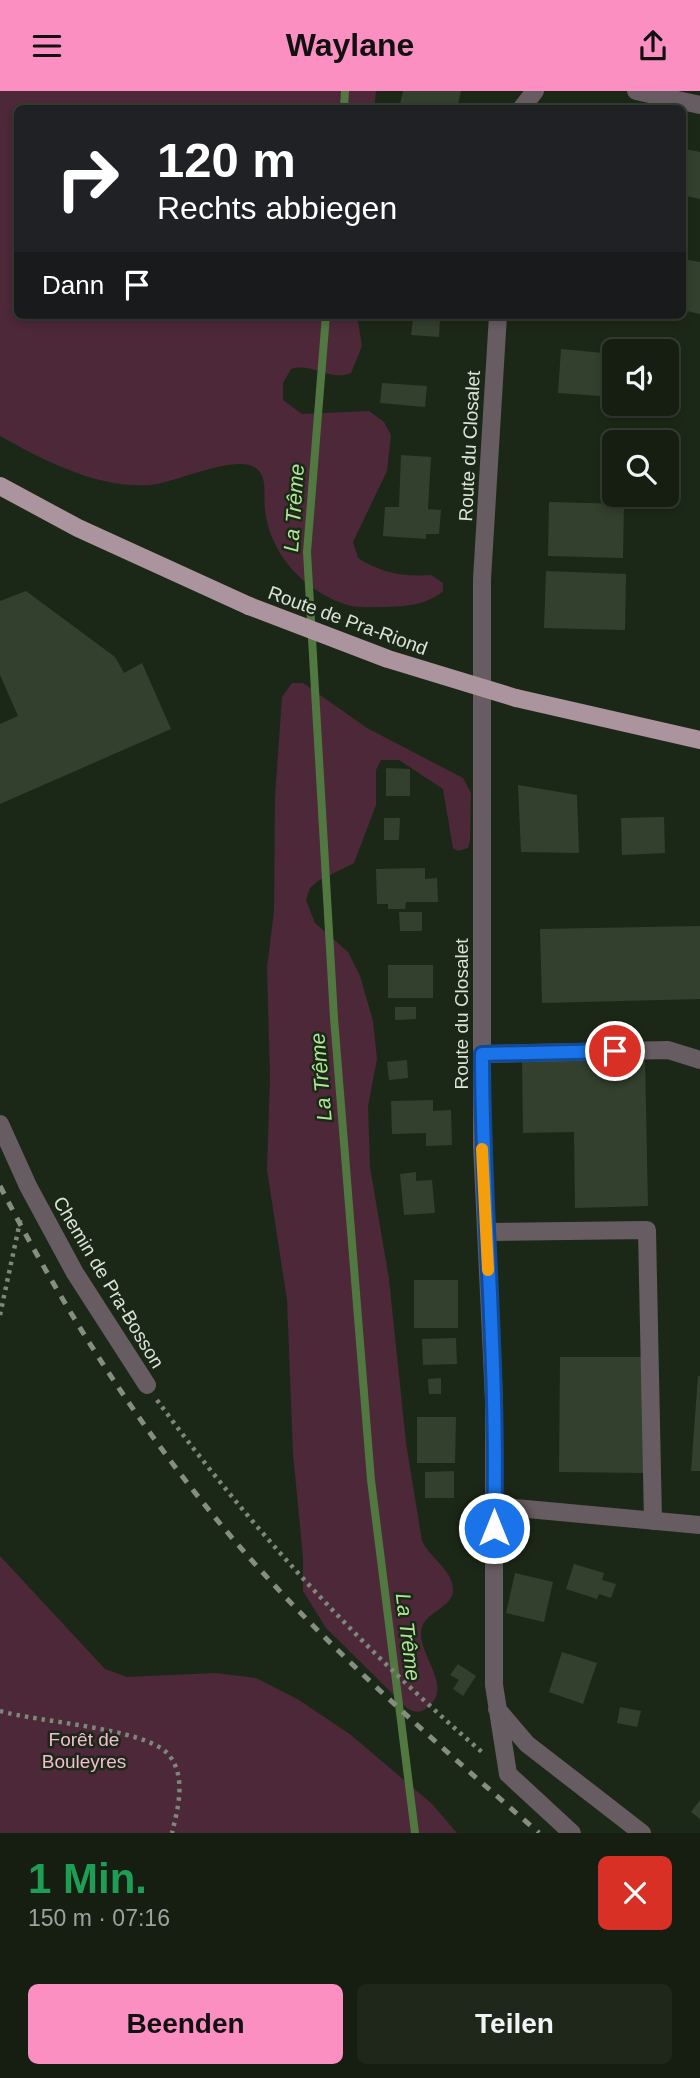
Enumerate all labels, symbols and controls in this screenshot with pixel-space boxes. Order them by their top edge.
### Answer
icon: menu [28,27,66,65]
text: Waylane [286,27,414,63]
icon: share [634,27,672,65]
icon: right [42,133,133,224]
text: 120 m [157,133,296,187]
text: Rechts abbiegen [157,190,397,226]
icon: arrive [118,266,156,304]
text: Dann [42,270,104,300]
map controls [602,339,679,507]
button: sound [602,339,679,416]
street label: Route du Closalet [455,369,484,522]
button: search [602,430,679,507]
water label: La Trême [279,463,308,553]
street label: Route de Pra-Riond [265,582,430,659]
street label: Route du Closalet [451,938,472,1090]
pin [585,1021,645,1081]
water label: La Trême [305,1032,336,1122]
icon: arrive [596,1032,634,1070]
street label: Chemin de Pra-Bosson [49,1193,168,1372]
position arrow [457,1491,531,1565]
water label: La Trême [392,1592,425,1682]
park label: Forêt de Bouleyres [42,1729,126,1772]
text: 1 Min. [28,1855,147,1902]
button: close [598,1856,672,1930]
text: 150 m · 07:16 [28,1905,170,1931]
button: Beenden [28,1984,343,2064]
button: Teilen [357,1984,672,2064]

